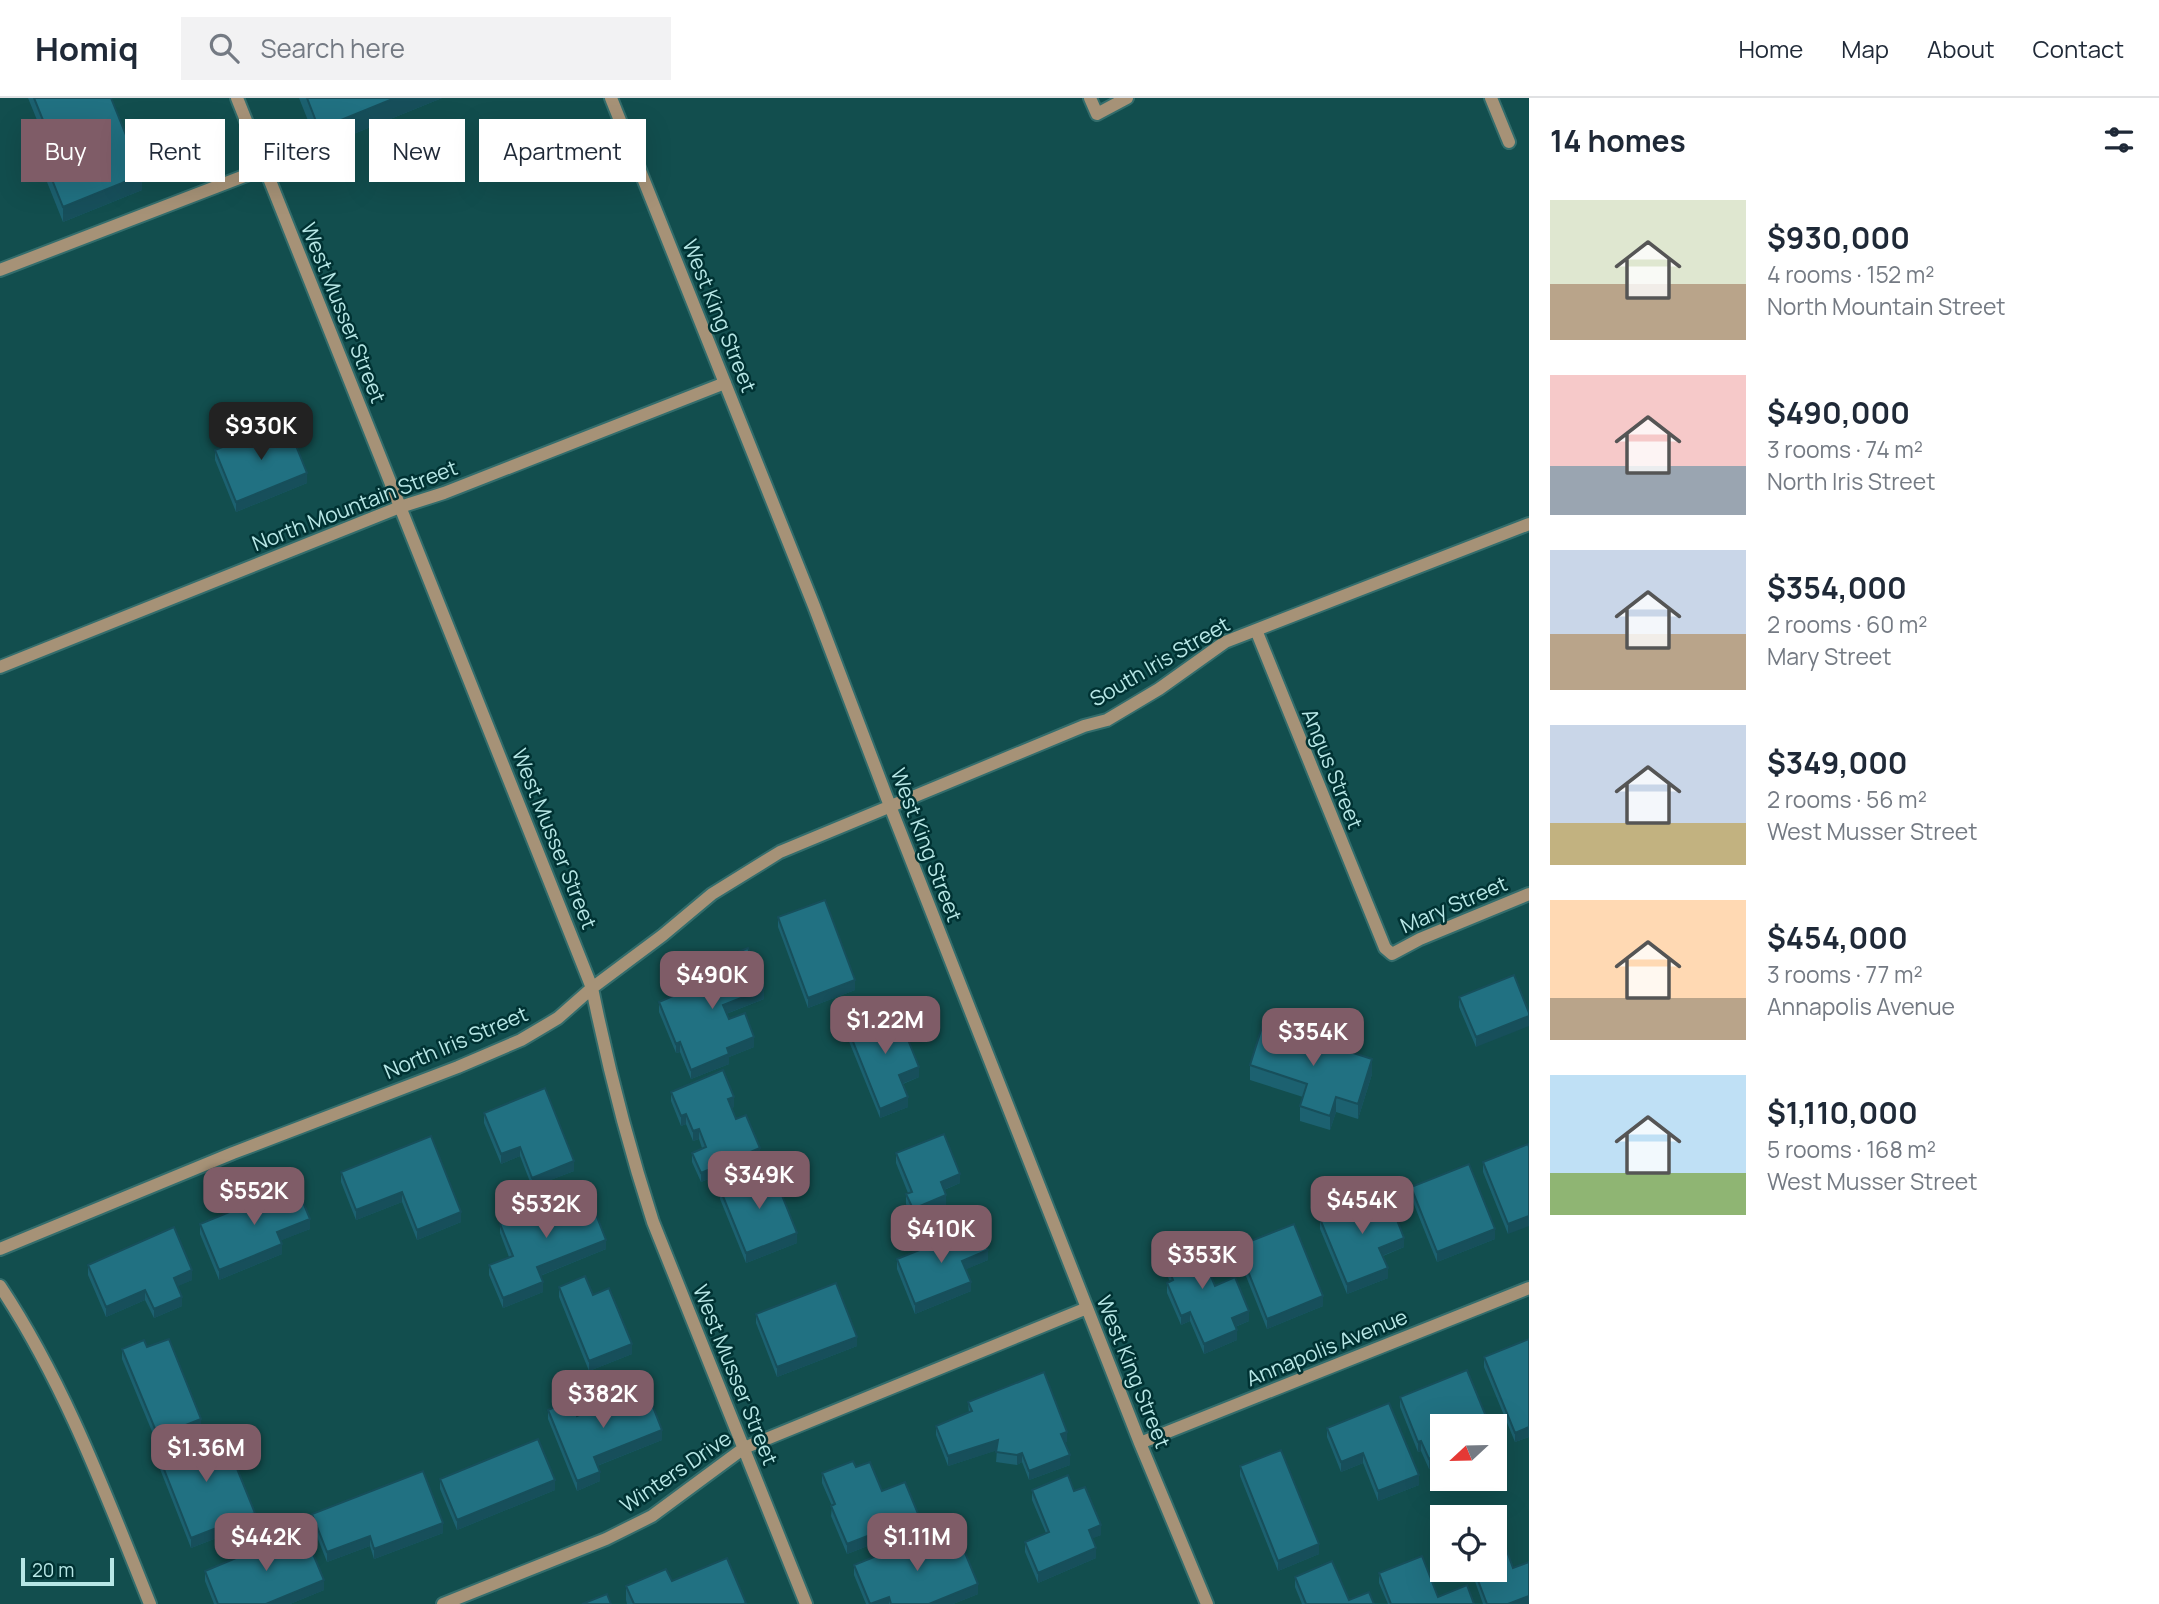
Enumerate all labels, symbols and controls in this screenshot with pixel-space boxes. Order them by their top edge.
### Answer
search box [181,17,671,80]
text: Homiq [35,26,139,71]
icon: search [205,29,243,67]
text: Search here [261,30,405,66]
text: Home [1738,32,1803,65]
text: Map [1841,32,1889,65]
text: About [1927,32,1995,65]
text: Contact [2033,32,2124,65]
chip: Buy [21,119,111,182]
chip: Rent [125,119,225,182]
chip: Filters [239,119,355,182]
chip: New [369,119,465,182]
chip: Apartment [479,119,646,182]
text: 14 homes [1550,120,1686,161]
icon: filters [2100,121,2138,159]
text: $930,000 [1767,217,1910,258]
street label: West Musser Street [295,218,393,407]
icon: home [1606,228,1690,312]
street label: West King Street [677,235,763,396]
text: 4 rooms · 152 m² [1767,258,1934,290]
text: North Mountain Street [1767,290,2006,322]
text: $490,000 [1767,392,1910,433]
pin: $930K [212,402,310,462]
icon: home [1606,403,1690,487]
text: $930K [225,409,297,441]
text: 3 rooms · 74 m² [1767,433,1923,465]
street label: North Mountain Street [248,453,461,557]
text: North Iris Street [1767,465,1935,497]
text: $354,000 [1767,567,1907,608]
icon: home [1606,578,1690,662]
text: 2 rooms · 60 m² [1767,608,1928,640]
street label: South Iris Street [1084,610,1235,713]
text: Mary Street [1767,640,1892,672]
street label: Angus Street [1296,704,1370,833]
text: $349,000 [1767,742,1908,783]
street label: West Musser Street [506,744,604,933]
icon: home [1606,753,1690,837]
street label: West King Street [885,764,969,925]
text: 2 rooms · 56 m² [1767,783,1927,815]
text: West Musser Street [1767,815,1978,847]
street label: Mary Street [1396,869,1511,939]
text: $454,000 [1767,917,1908,958]
icon: home [1606,928,1690,1012]
pin: $490K [663,951,761,1011]
text: $490K [676,958,748,990]
text: 3 rooms · 77 m² [1767,958,1923,990]
text: Annapolis Avenue [1767,990,1955,1022]
pin: $1.22M [828,996,942,1056]
street label: North Iris Street [379,999,532,1085]
text: $1.22M [846,1003,924,1035]
pin: $354K [1264,1009,1362,1068]
text: $354K [1278,1015,1348,1047]
text: $1,110,000 [1767,1092,1918,1133]
icon: home [1606,1103,1690,1187]
text: 5 rooms · 168 m² [1767,1133,1936,1165]
pin: $349K [710,1152,808,1211]
text: $349K [724,1158,794,1190]
text: West Musser Street [1767,1165,1978,1197]
pin: $552K [205,1168,303,1227]
text: $552K [219,1174,289,1206]
pin: $454K [1313,1176,1411,1236]
pin: $532K [497,1180,595,1240]
text: $454K [1327,1183,1397,1215]
text: $532K [511,1187,581,1219]
pin: $410K [892,1206,990,1265]
text: $410K [907,1212,975,1244]
pin: $353K [1153,1232,1251,1291]
text: $353K [1167,1238,1237,1270]
street label: West Musser Street [687,1280,785,1469]
street label: West King Street [1091,1291,1177,1452]
street label: Annapolis Avenue [1242,1302,1411,1392]
pin: $382K [554,1370,652,1430]
text: $382K [568,1377,638,1409]
north arrow [1430,1414,1507,1491]
map controls [1430,1414,1507,1582]
pin: $1.36M [149,1424,263,1484]
street label: Winters Drive [614,1424,736,1519]
text: $1.36M [167,1431,245,1463]
button: locate [1430,1505,1507,1582]
pin: $442K [217,1514,315,1573]
pin: $1.11M [860,1514,974,1573]
text: $442K [231,1520,301,1552]
text: $1.11M [883,1520,951,1552]
scale bar [21,1555,114,1587]
text: 20 m [32,1557,74,1583]

